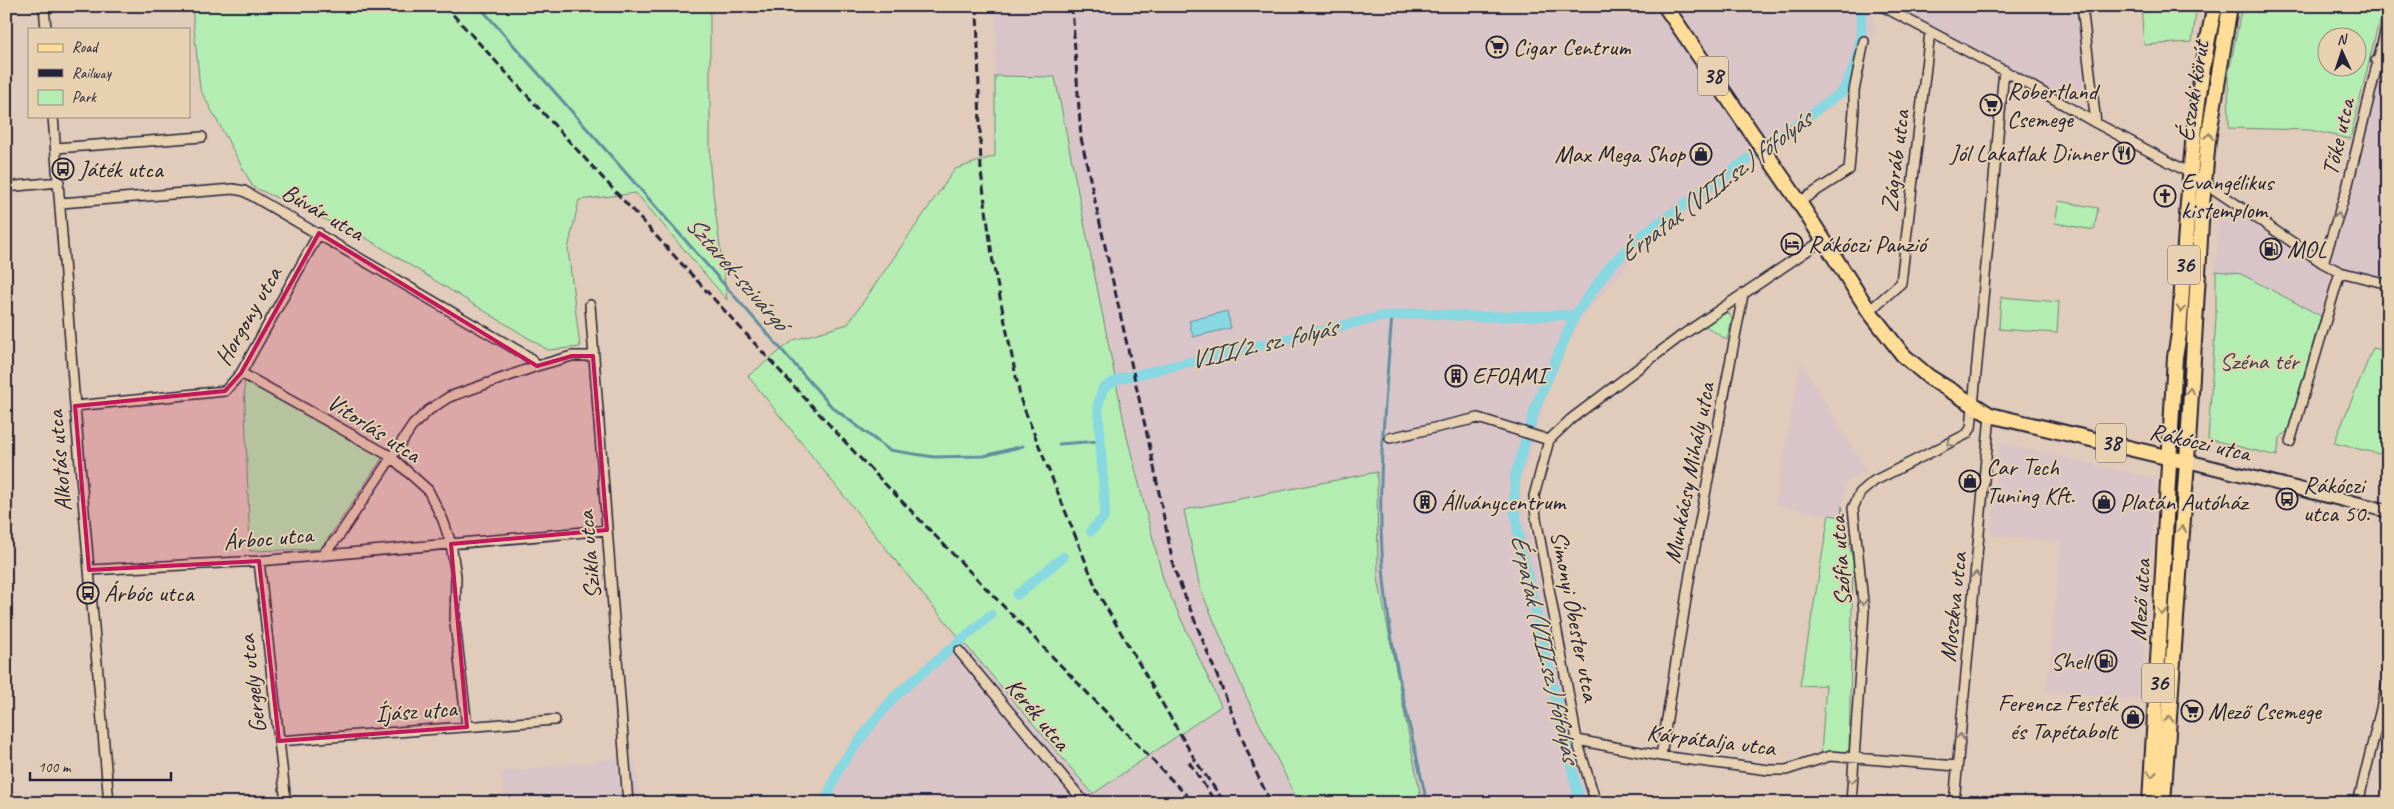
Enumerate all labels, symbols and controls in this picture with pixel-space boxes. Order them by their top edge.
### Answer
legend [28,28,190,118]
north arrow [2316,28,2366,78]
text: N [2337,31,2348,48]
place label: Cigar Centrum [1513,32,1631,62]
supermarket icon: Cigar Centrum [1485,35,1509,59]
street label: Északi körút [2170,37,2216,143]
text: Road [72,38,99,57]
road number: 38 [1698,56,1728,96]
text: Railway [72,64,113,83]
place label: Robertland Csemege [2007,76,2101,134]
text: Park [72,88,97,107]
supermarket icon: Robertland Csemege [1979,93,2003,117]
street label: Tőke utca [2315,94,2362,178]
water label: Érpatak (VIII.sz.) főfolyás [1613,102,1821,270]
street label: Zágráb utca [1874,107,1916,214]
one-way arrow [2203,131,2213,140]
place label: Jól Lakatlak Dinner [1949,138,2110,168]
place label: Max Mega Shop [1555,139,1686,169]
restaurant icon: Jól Lakatlak Dinner [2112,141,2136,165]
shop icon: Max Mega Shop [1689,142,1713,166]
place label: Játék utca [78,154,164,184]
bus stop icon: Játék utca [51,157,75,181]
place label: Evangélikus kistemplom [2181,167,2275,225]
street label: Búvár utca [277,177,371,248]
church icon: Evangélikus kistemplom [2153,184,2177,208]
water label: Sztarek-szivárgó [679,209,800,342]
one-way arrow [2333,213,2343,221]
place label: Rákóczi Panzió [1808,229,1929,259]
hotel icon: Rákóczi Panzió [1780,232,1804,256]
place label: MOL [2287,234,2327,264]
fuel station icon: MOL [2259,237,2283,261]
road number: 36 [2168,246,2200,284]
street label: Horgony utca [208,260,289,371]
one-way arrow [2176,305,2187,313]
water label: VIII/2. sz. folyás [1187,311,1344,376]
park label: Széna tér [2220,346,2301,376]
place label: EFOAMI [1472,361,1551,391]
building icon: EFOAMI [1444,364,1468,388]
street label: Munkácsy Mihály utca [1657,379,1721,566]
one-way arrow [2185,386,2196,394]
street label: Vitorlás utca [322,387,427,470]
street label: Alkotás utca [40,408,78,513]
street label: Rákóczi utca [2147,416,2255,469]
road number: 38 [2096,423,2126,462]
one-way arrow [1946,437,1955,447]
place label: Car Tech Tuning Kft. [1986,452,2075,510]
shop icon: Car Tech Tuning Kft. [1958,469,1982,493]
place label: Rákóczi utca 50. [2303,470,2370,528]
place label: Állványcentrum [1441,487,1568,517]
place label: Platán Autóház [2120,487,2250,517]
bus stop icon: Rákóczi utca 50. [2275,487,2299,511]
building icon: Állványcentrum [1413,490,1437,514]
shop icon: Platán Autóház [2092,490,2116,514]
street label: Szikla utca [570,508,608,600]
street label: Szófia utca [1822,513,1858,607]
street label: Árboc utca [222,519,316,557]
one-way arrow [2176,525,2187,533]
street label: Simonyi Óbester utca [1544,528,1606,705]
water label: Érpatak (VIII.sz.) főfolyás [1503,531,1588,769]
street label: Moszkva utca [1932,549,1974,663]
street label: Mező utca [2123,557,2157,642]
one-way arrow [1970,571,1981,579]
place label: Árbóc utca [104,578,195,608]
bus stop icon: Árbóc utca [76,581,100,605]
one-way arrow [1857,599,1868,607]
one-way arrow [2157,608,2168,616]
street label: Gergely utca [231,632,273,735]
place label: Shell [2051,646,2094,676]
fuel station icon: Shell [2094,649,2118,673]
road number: 36 [2142,664,2174,702]
street label: Kerék utca [999,672,1078,757]
place label: Ferencz Festék és Tapétabolt [1998,688,2119,746]
street label: Íjász utca [374,693,459,729]
place label: Mező Csemege [2208,696,2323,726]
supermarket icon: Mező Csemege [2180,699,2204,723]
shop icon: Ferencz Festék és Tapétabolt [2121,705,2145,729]
one-way arrow [2163,715,2174,723]
street label: Kárpátalja utca [1645,717,1778,763]
one-way arrow [1954,732,1965,740]
scale bar [30,749,171,781]
text: 100 m [38,758,72,777]
one-way arrow [2147,770,2158,778]
one-way arrow [1847,776,1858,784]

